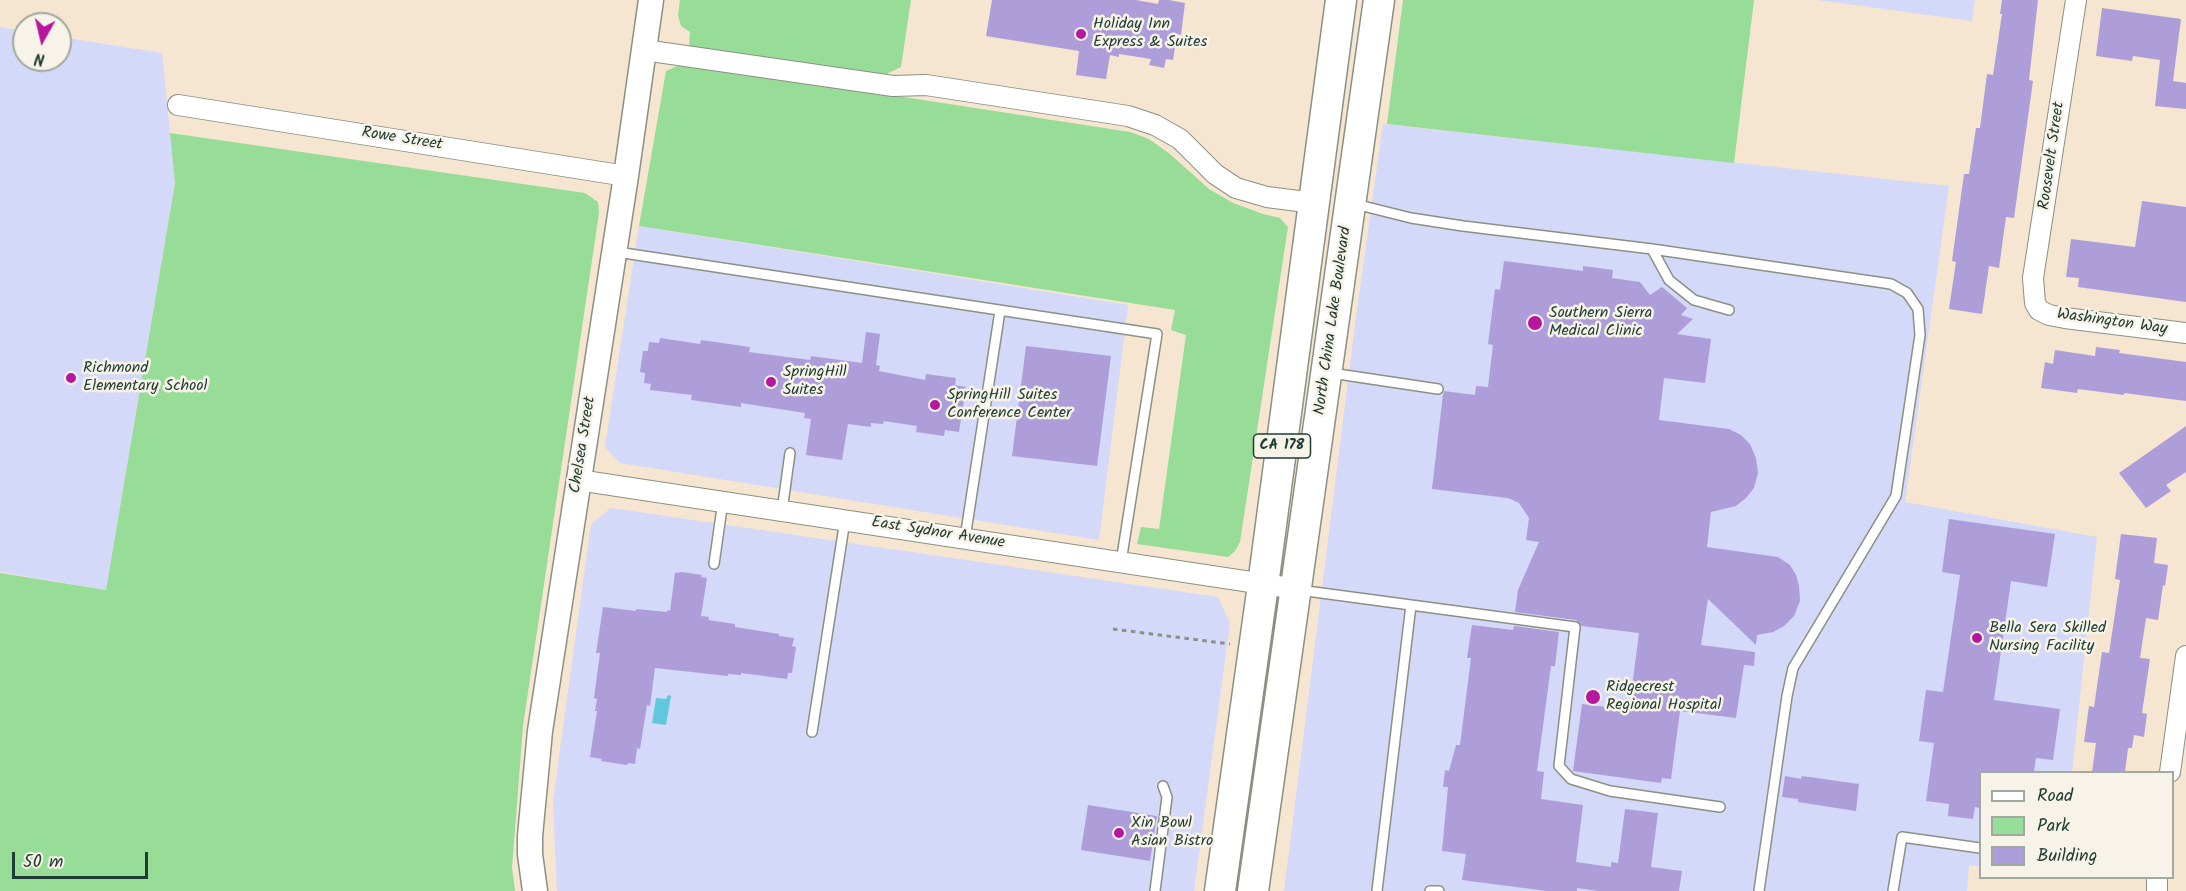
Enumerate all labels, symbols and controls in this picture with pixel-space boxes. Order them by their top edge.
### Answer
north arrow [12,12,72,72]
place label: Holiday Inn Express & Suites [1093,15,1207,53]
marker: Holiday Inn Express & Suites [1074,27,1088,41]
text: N [33,45,46,71]
street label: Roosevelt Street [2036,101,2070,211]
street label: Rowe Street [360,124,444,156]
street label: North China Lake Boulevard [1311,226,1357,416]
place label: Southern Sierra Medical Clinic [1549,304,1652,342]
street label: Washington Way [2056,306,2168,340]
marker: Southern Sierra Medical Clinic [1526,314,1544,332]
place label: Richmond Elementary School [83,359,207,397]
place label: SpringHill Suites [783,363,847,401]
marker: Richmond Elementary School [64,371,78,385]
marker: SpringHill Suites [764,375,778,389]
place label: SpringHill Suites Conference Center [947,386,1071,424]
street label: Chelsea Street [567,395,601,495]
marker: SpringHill Suites Conference Center [928,398,942,412]
road number: CA 178 [1254,434,1310,458]
street label: East Sydnor Avenue [870,514,1006,554]
place label: Bella Sera Skilled Nursing Facility [1989,619,2106,657]
marker: Bella Sera Skilled Nursing Facility [1970,631,1984,645]
place label: Ridgecrest Regional Hospital [1606,678,1721,716]
marker: Ridgecrest Regional Hospital [1584,688,1602,706]
legend [1979,771,2174,879]
text: Road [2037,782,2073,811]
text: Park [2037,812,2070,841]
place label: Xin Bowl Asian Bistro [1131,814,1213,852]
marker: Xin Bowl Asian Bistro [1112,826,1126,840]
scale bar [15,840,152,878]
text: Building [2037,842,2097,871]
text: 50 m [23,848,63,877]

